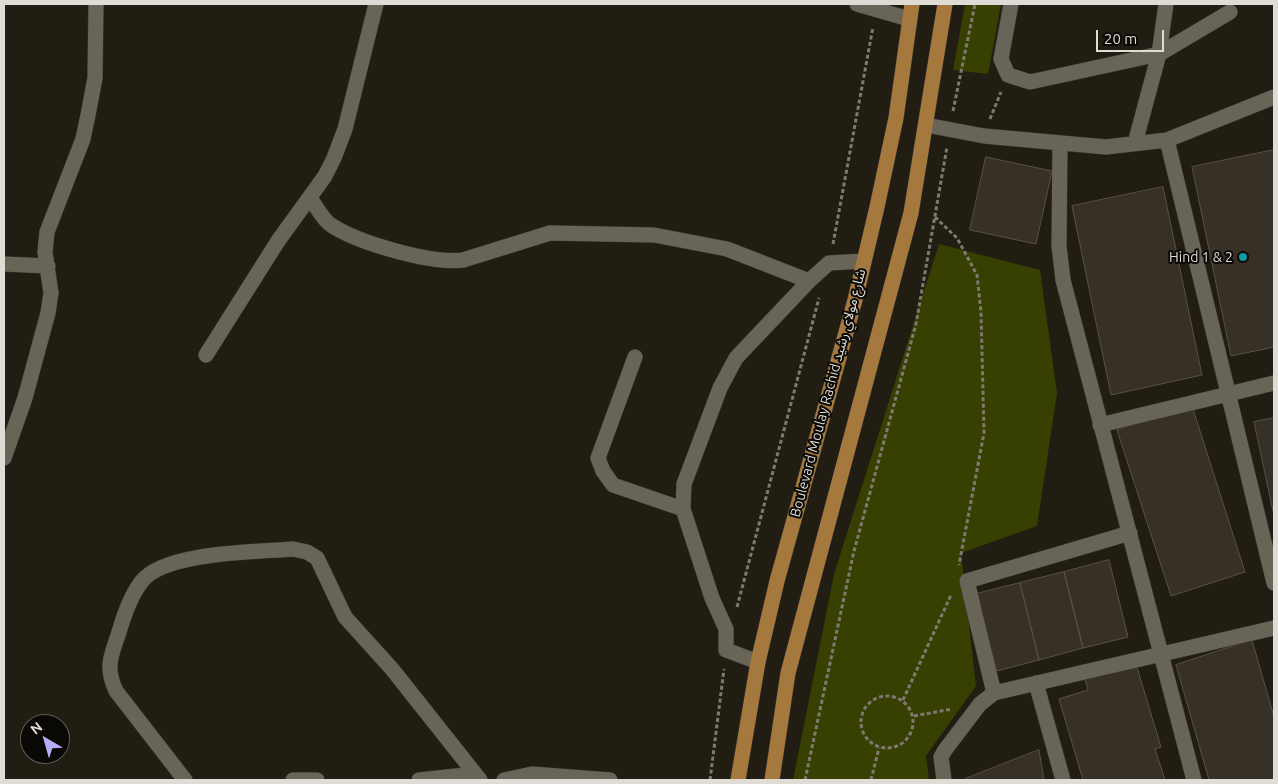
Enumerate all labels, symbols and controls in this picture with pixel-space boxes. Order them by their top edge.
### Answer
scale bar [1098,20,1166,52]
text: 20 m [1104,30,1137,47]
place label: Hind 1 & 2 [1169,249,1233,265]
marker: Hind 1 & 2 [1237,251,1249,263]
street label: Boulevard Moulay Rachid شارع مولاي رشيد [787,267,869,519]
north arrow [20,714,70,764]
text: N [27,718,45,737]

